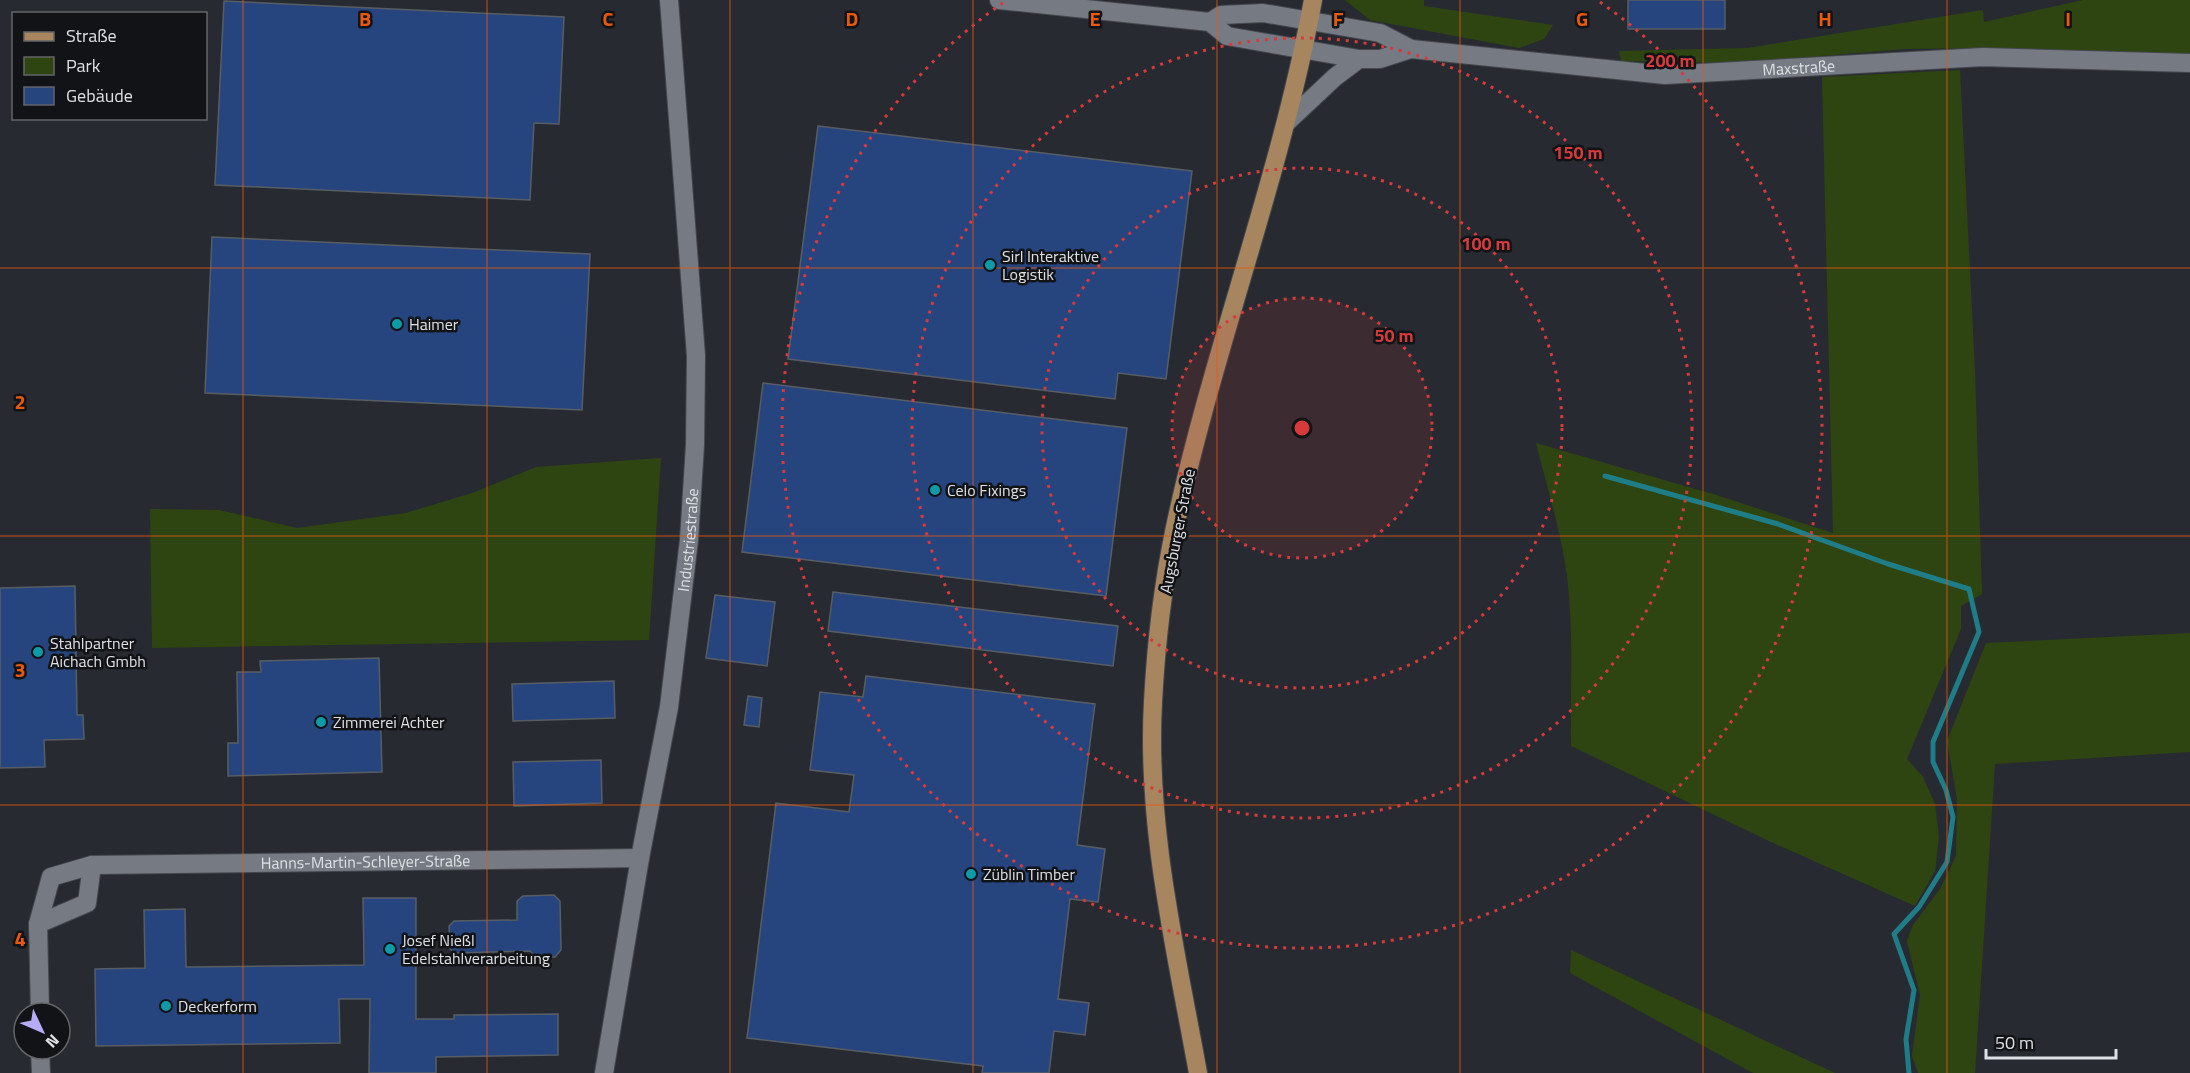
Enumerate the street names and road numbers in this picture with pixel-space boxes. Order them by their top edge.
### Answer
street label: Maxstraße [1762,53,1836,81]
street label: Augsburger Straße [1153,467,1201,595]
street label: Industriestraße [671,487,704,593]
street label: Hanns-Martin-Schleyer-Straße [260,848,470,875]

